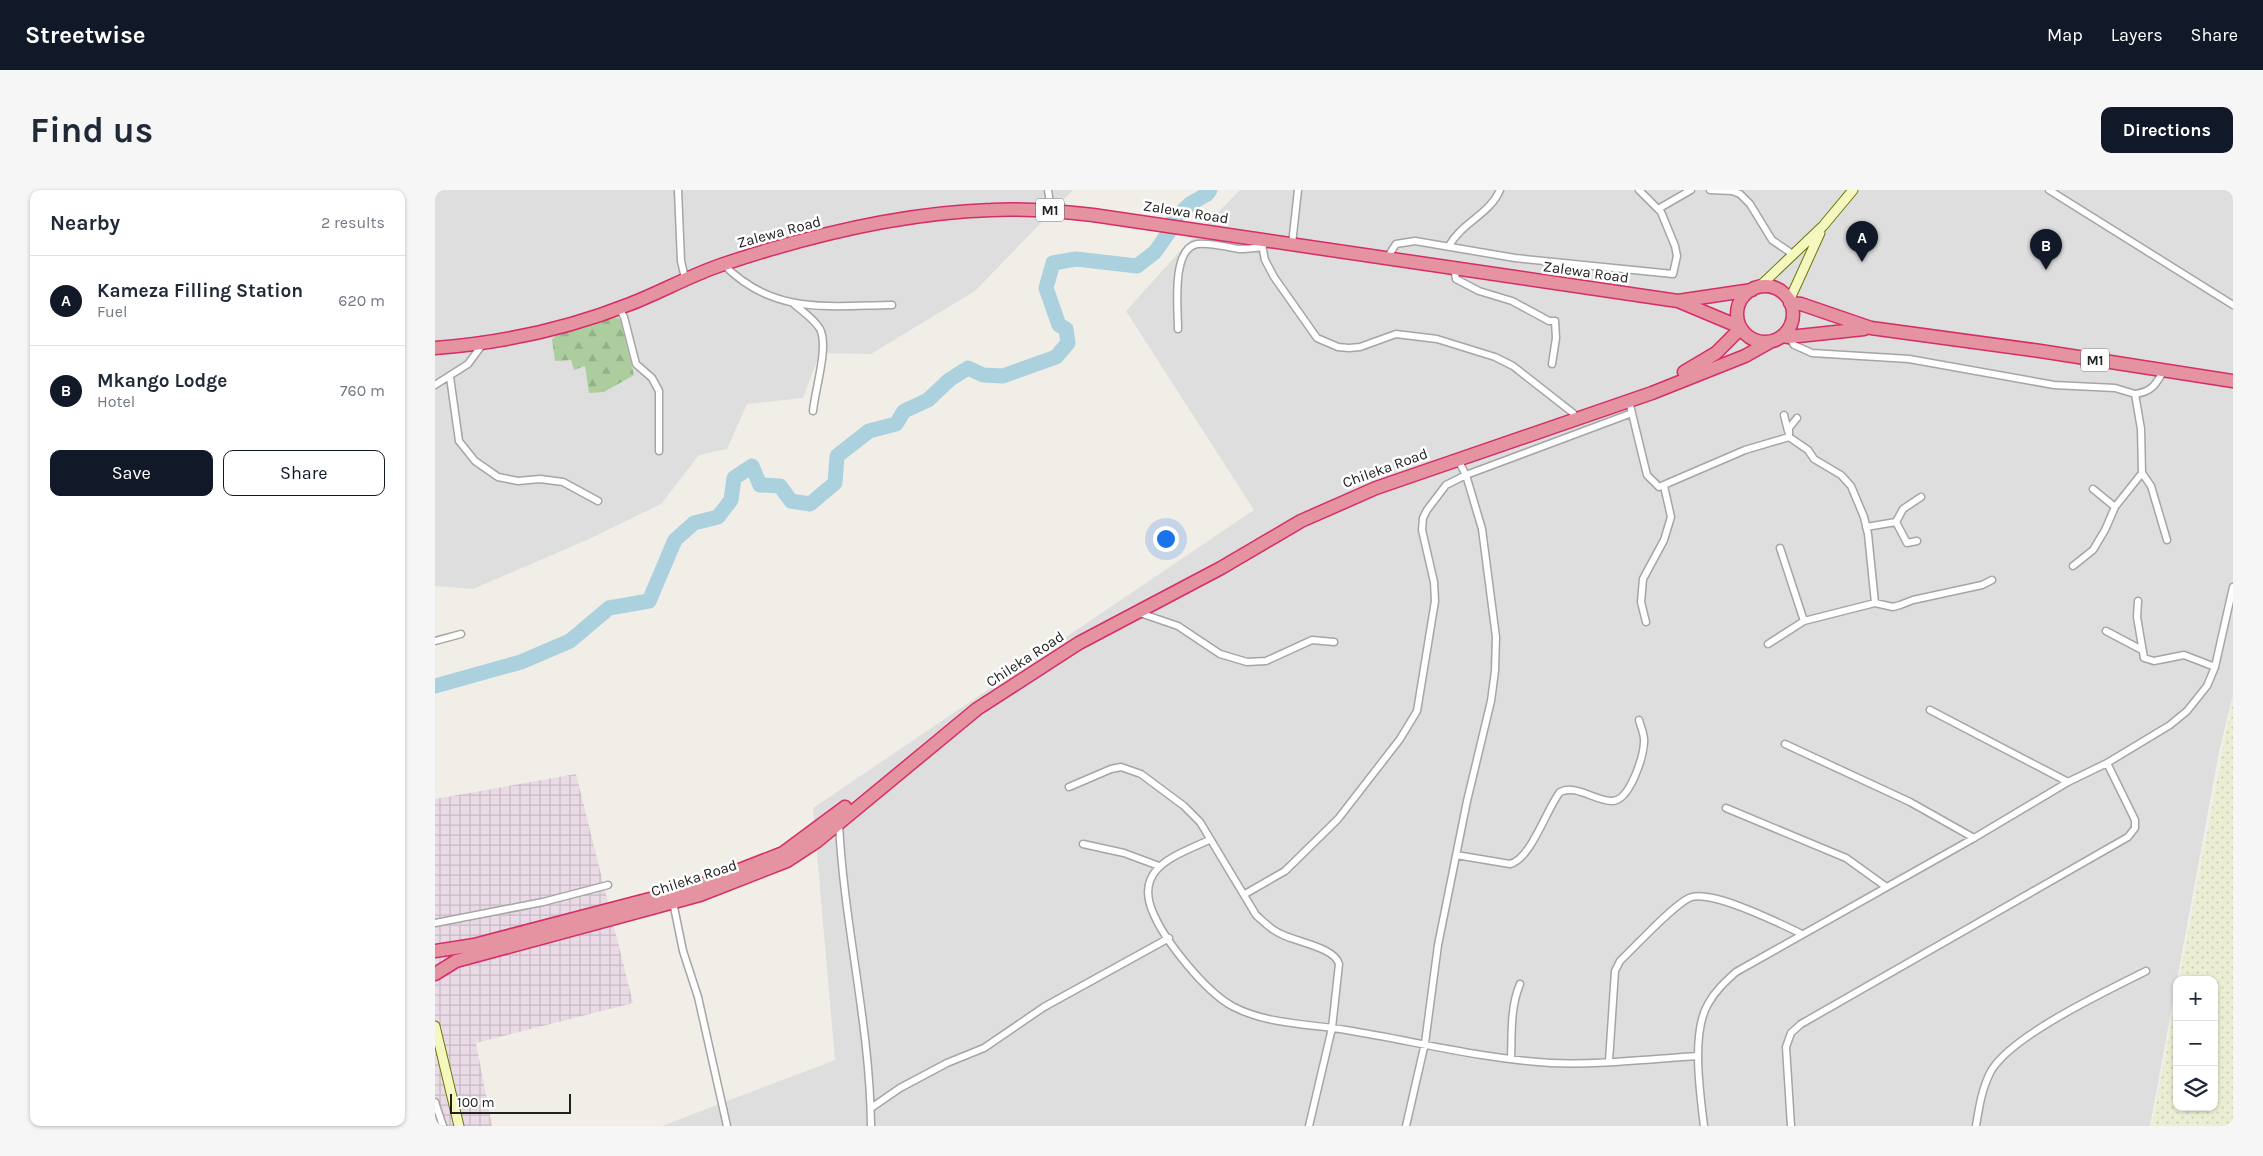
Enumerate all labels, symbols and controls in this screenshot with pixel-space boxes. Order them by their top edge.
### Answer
text: Streetwise [25,21,146,49]
text: Map [2047,24,2083,46]
text: Layers [2111,24,2163,46]
text: Share [2191,24,2238,46]
button: Directions [2101,107,2233,153]
text: Find us [30,110,153,151]
street label: Zalewa Road [1142,196,1230,228]
road number: M1 [1036,198,1064,222]
text: Nearby [50,211,120,235]
street label: Zalewa Road [735,212,823,252]
text: 2 results [321,213,385,232]
pin: A [1846,221,1878,262]
pin: B [2030,229,2062,270]
street label: Zalewa Road [1542,257,1630,287]
text: Kameza Filling Station [97,280,303,302]
text: A [61,291,71,310]
text: 620 m [338,291,385,310]
text: Fuel [97,302,127,321]
road number: M1 [2081,348,2109,372]
text: Mkango Lodge [97,370,227,392]
text: B [61,381,71,400]
text: 760 m [340,381,385,400]
text: Hotel [97,392,135,411]
street label: Chileka Road [1340,444,1430,492]
button: Save [50,450,213,496]
button: Share [223,450,385,496]
your location [1153,526,1179,552]
street label: Chileka Road [983,627,1067,691]
street label: Chileka Road [649,856,739,900]
map controls [2173,976,2218,1111]
button: + [2173,976,2218,1021]
button: − [2173,1021,2218,1066]
button: layers [2173,1066,2218,1111]
scale bar [450,1091,571,1114]
text: 100 m [457,1094,495,1111]

